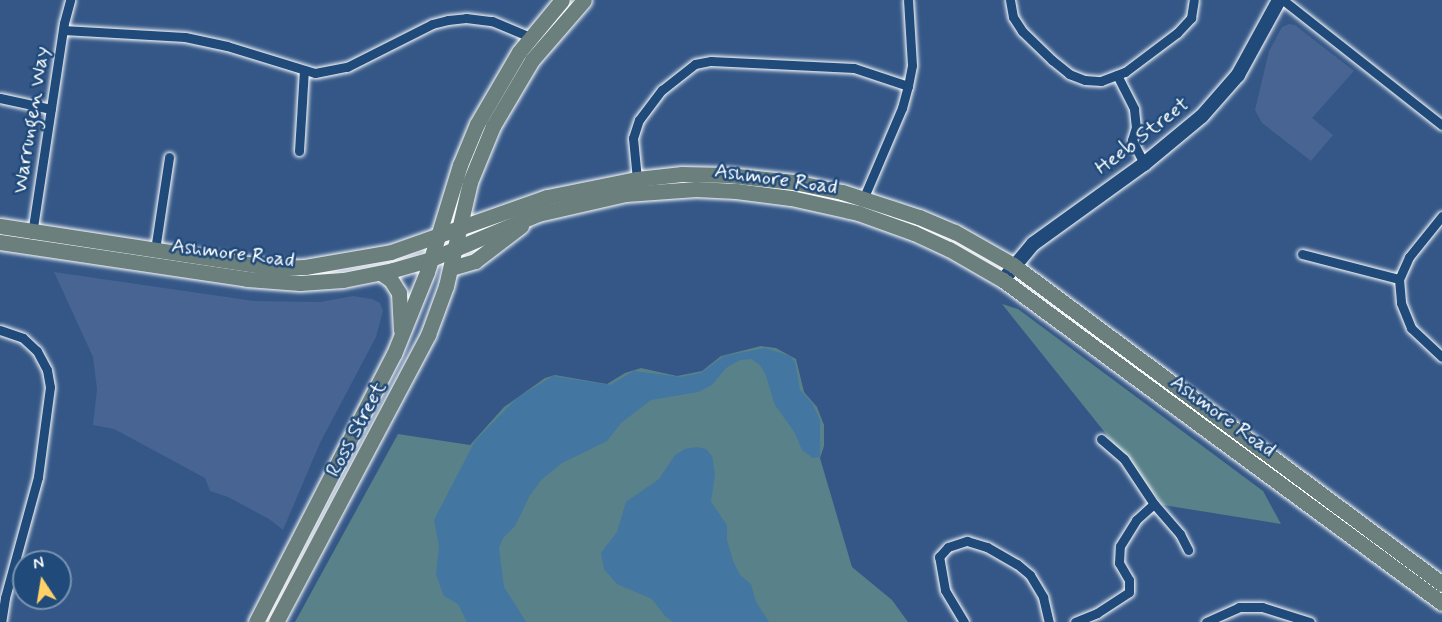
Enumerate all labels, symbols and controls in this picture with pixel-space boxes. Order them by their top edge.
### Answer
street label: Warrungen Way [7,45,55,195]
street label: Heeb Street [1090,92,1194,180]
street label: Ashmore Road [713,158,839,200]
street label: Ashmore Road [170,233,296,273]
street label: Ashmore Road [1166,370,1280,462]
street label: Ross Street [320,377,392,481]
north arrow [12,550,72,610]
text: N [31,552,46,575]

